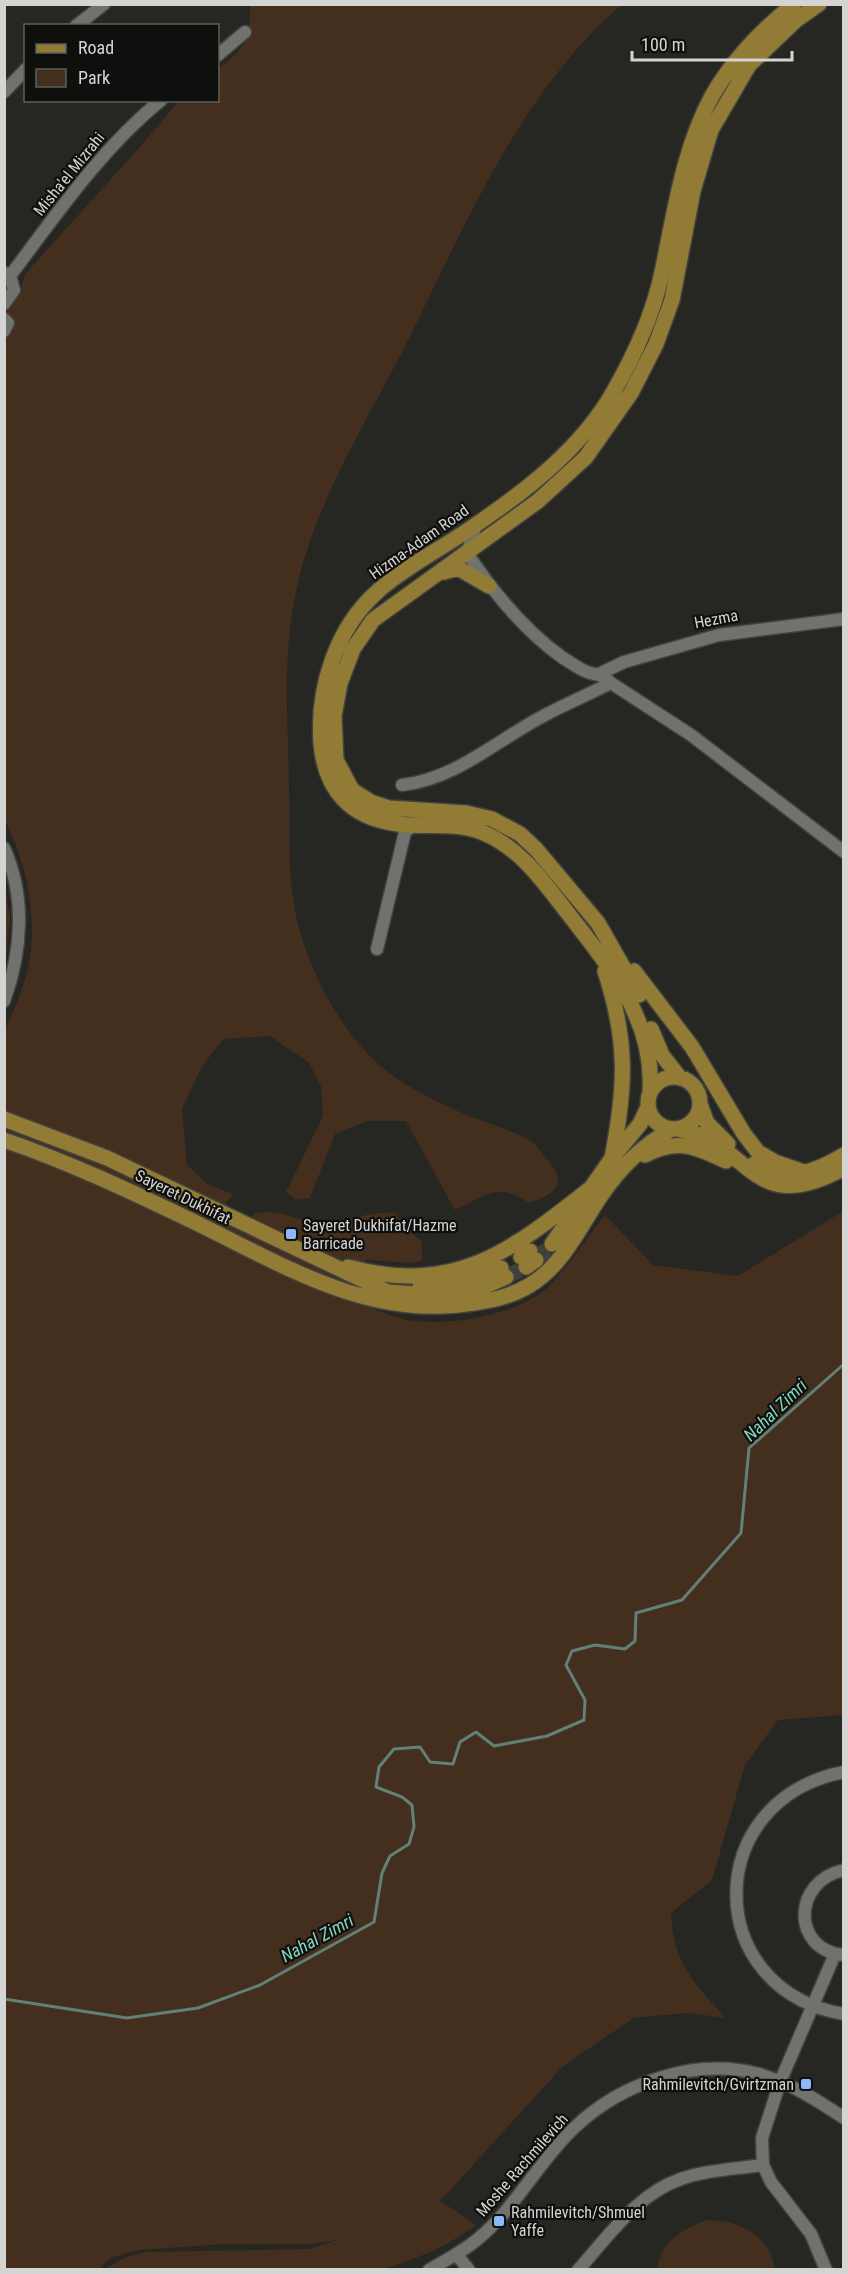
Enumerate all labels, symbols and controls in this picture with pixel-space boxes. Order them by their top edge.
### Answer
legend [24,24,219,102]
scale bar [632,24,792,62]
text: 100 m [641,34,685,55]
text: Road [78,37,114,58]
text: Park [78,67,110,88]
street label: Misha'el Mizrahi [30,129,108,219]
street label: Hizma-Adam Road [366,501,472,583]
street label: Hezma [693,605,739,633]
street label: Sayeret Dukhifat [132,1166,234,1228]
place label: Sayeret Dukhifat/Hazme Barricade [303,1216,457,1253]
marker: Sayeret Dukhifat/Hazme Barricade [284,1227,298,1241]
water label: Nahal Zimri [739,1374,812,1445]
water label: Nahal Zimri [277,1909,358,1967]
place label: Rahmilevitch/Gvirtzman [643,2075,794,2094]
marker: Rahmilevitch/Gvirtzman [799,2077,813,2091]
street label: Moshe Rachmilevich [472,2110,572,2220]
place label: Rahmilevitch/Shmuel Yaffe [511,2203,645,2240]
marker: Rahmilevitch/Shmuel Yaffe [492,2214,506,2228]

